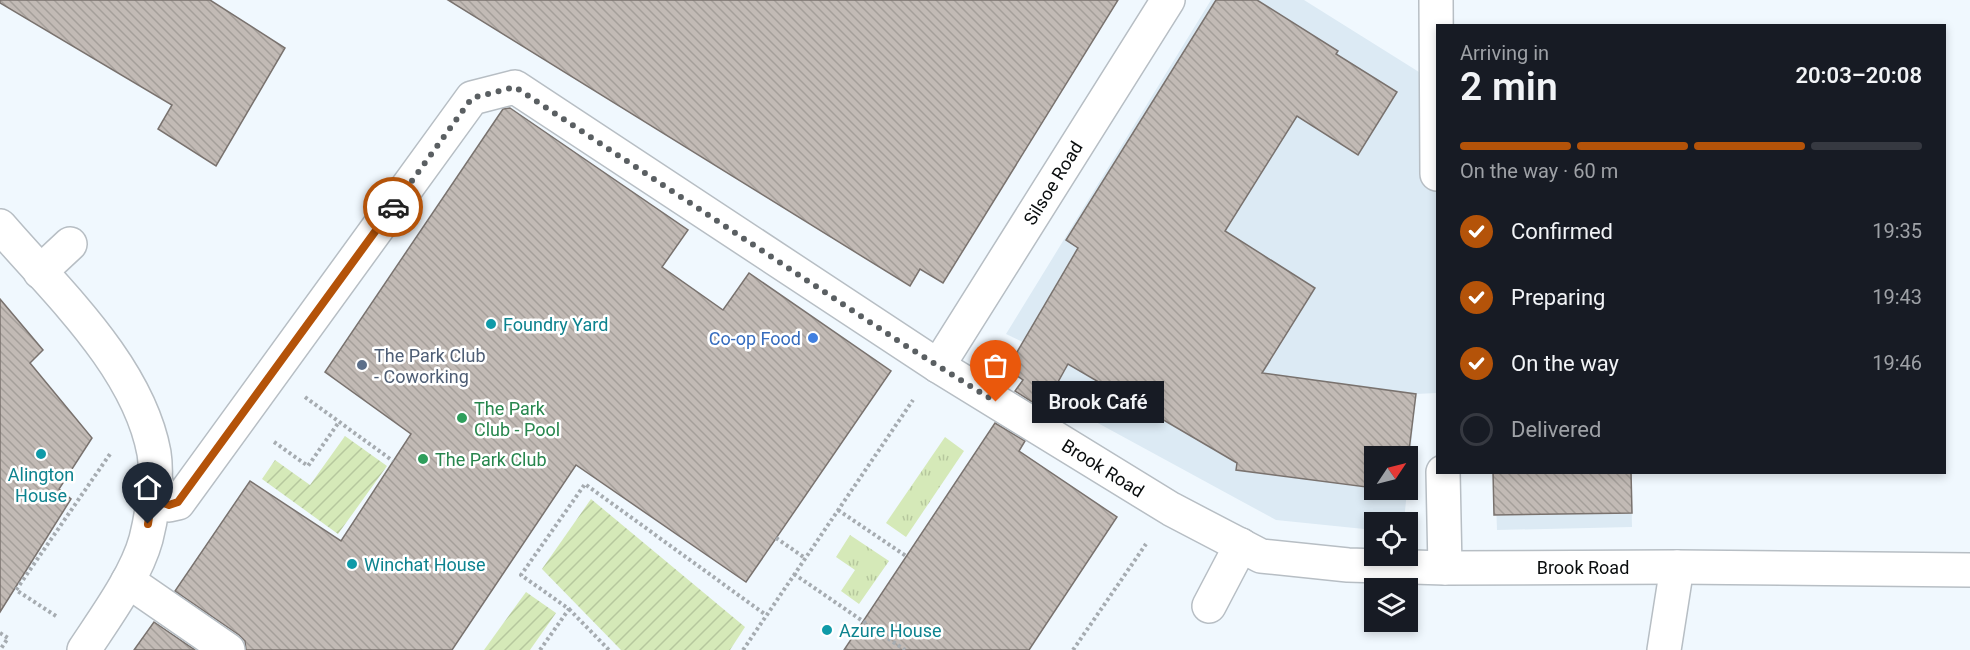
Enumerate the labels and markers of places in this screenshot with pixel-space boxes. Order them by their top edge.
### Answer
place label: Foundry Yard [503,314,608,335]
marker: Foundry Yard [484,317,498,331]
place label: Co-op Food [709,328,801,349]
marker: Co-op Food [806,331,820,345]
pin [970,340,1021,402]
place label: The Park Club - Coworking [374,345,486,387]
marker: The Park Club - Coworking [355,358,369,372]
callout: Brook Café [1032,381,1164,423]
place label: The Park Club - Pool [474,398,560,440]
marker: The Park Club - Pool [455,411,469,425]
marker: Alington House [34,447,48,461]
place label: The Park Club [435,449,547,470]
marker: The Park Club [416,452,430,466]
pin [122,462,173,524]
place label: Alington House [8,464,74,506]
place label: Winchat House [364,554,486,575]
marker: Winchat House [345,557,359,571]
place label: Azure House [839,620,942,641]
marker: Azure House [820,623,834,637]

